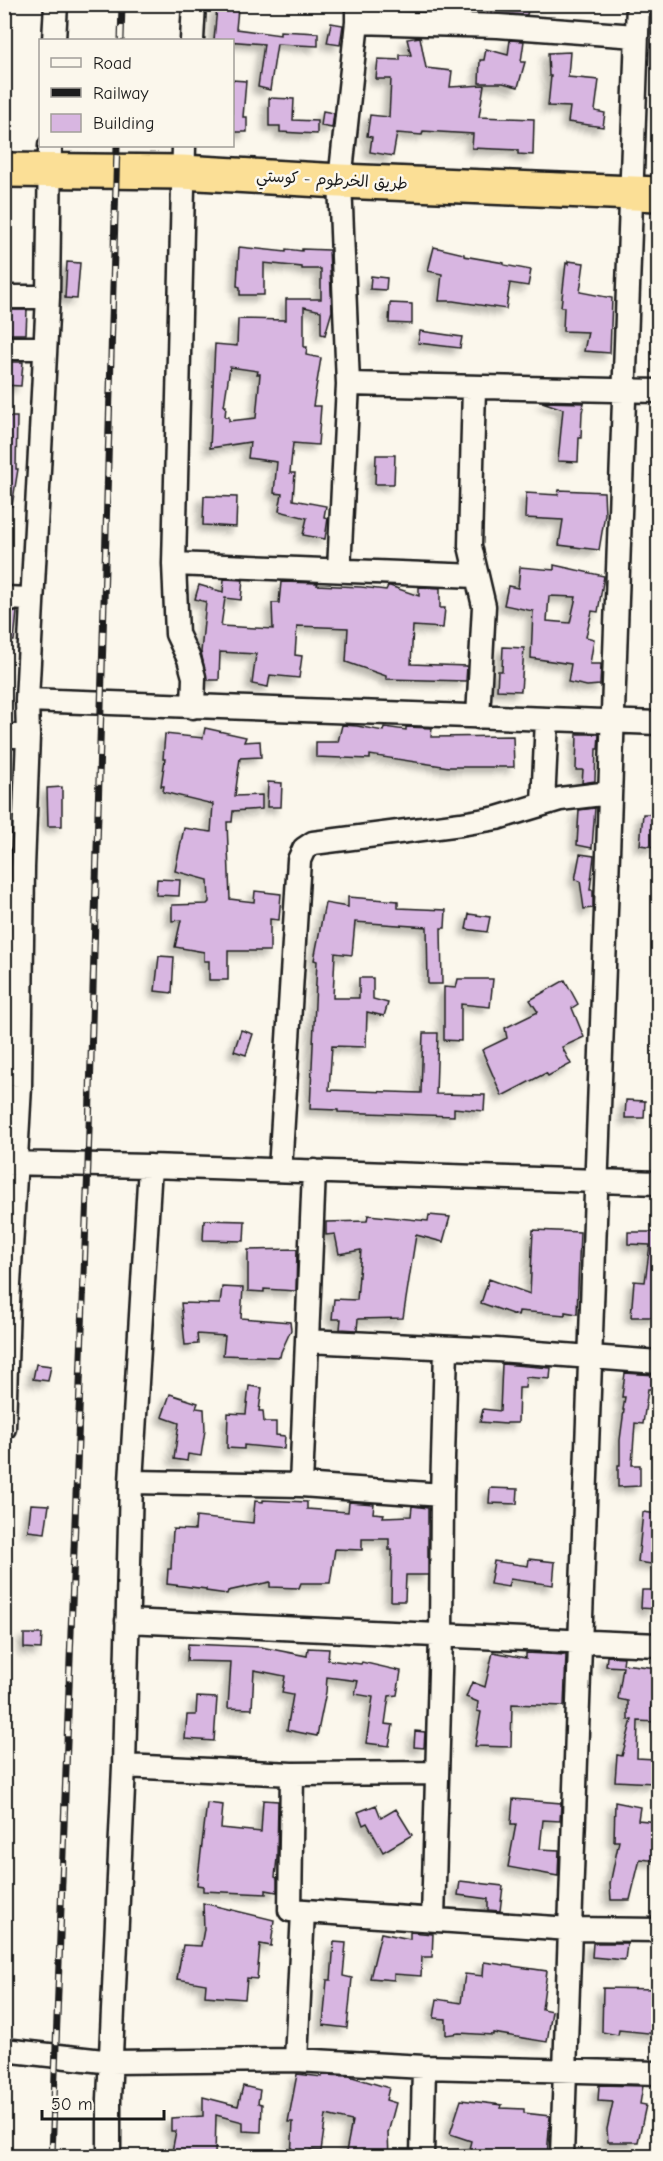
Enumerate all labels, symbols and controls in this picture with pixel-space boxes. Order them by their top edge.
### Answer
legend [39,39,234,147]
text: Road [93,53,132,74]
text: Railway [93,83,150,104]
text: Building [93,113,155,134]
street label: طريق الخرطوم - كوستي [256,167,408,198]
scale bar [42,2083,164,2121]
text: 50 m [51,2094,93,2115]

